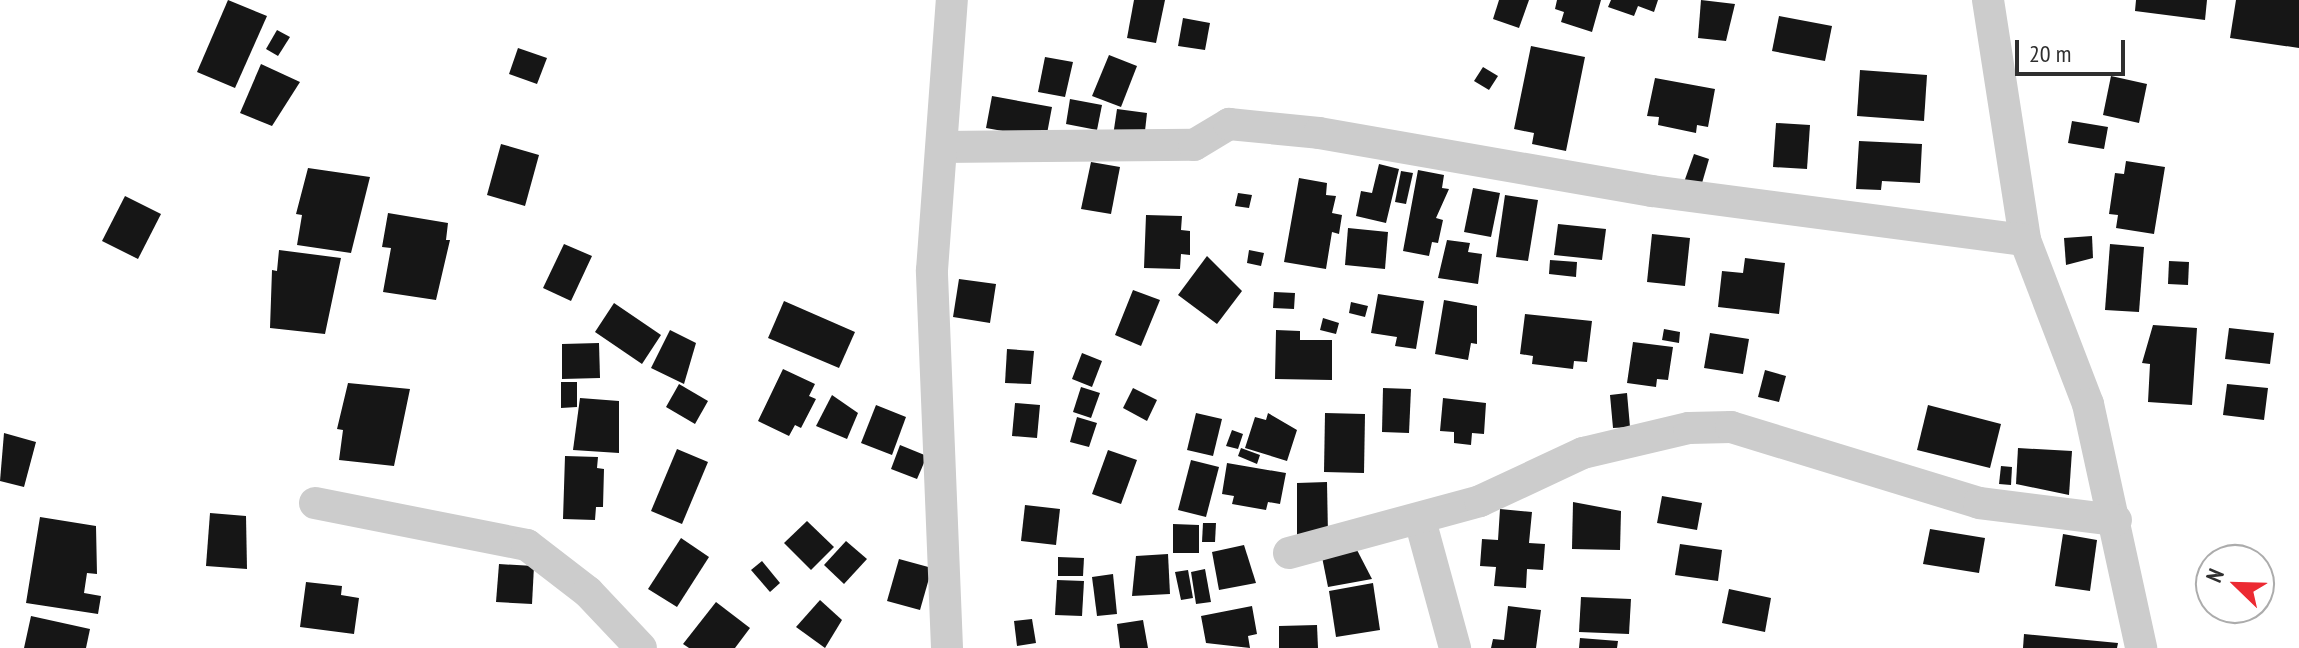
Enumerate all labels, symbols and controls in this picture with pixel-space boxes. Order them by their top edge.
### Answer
scale bar [2019,24,2129,74]
text: 20 m [2029,38,2071,69]
north arrow [2195,544,2275,624]
text: N [2200,564,2230,586]

